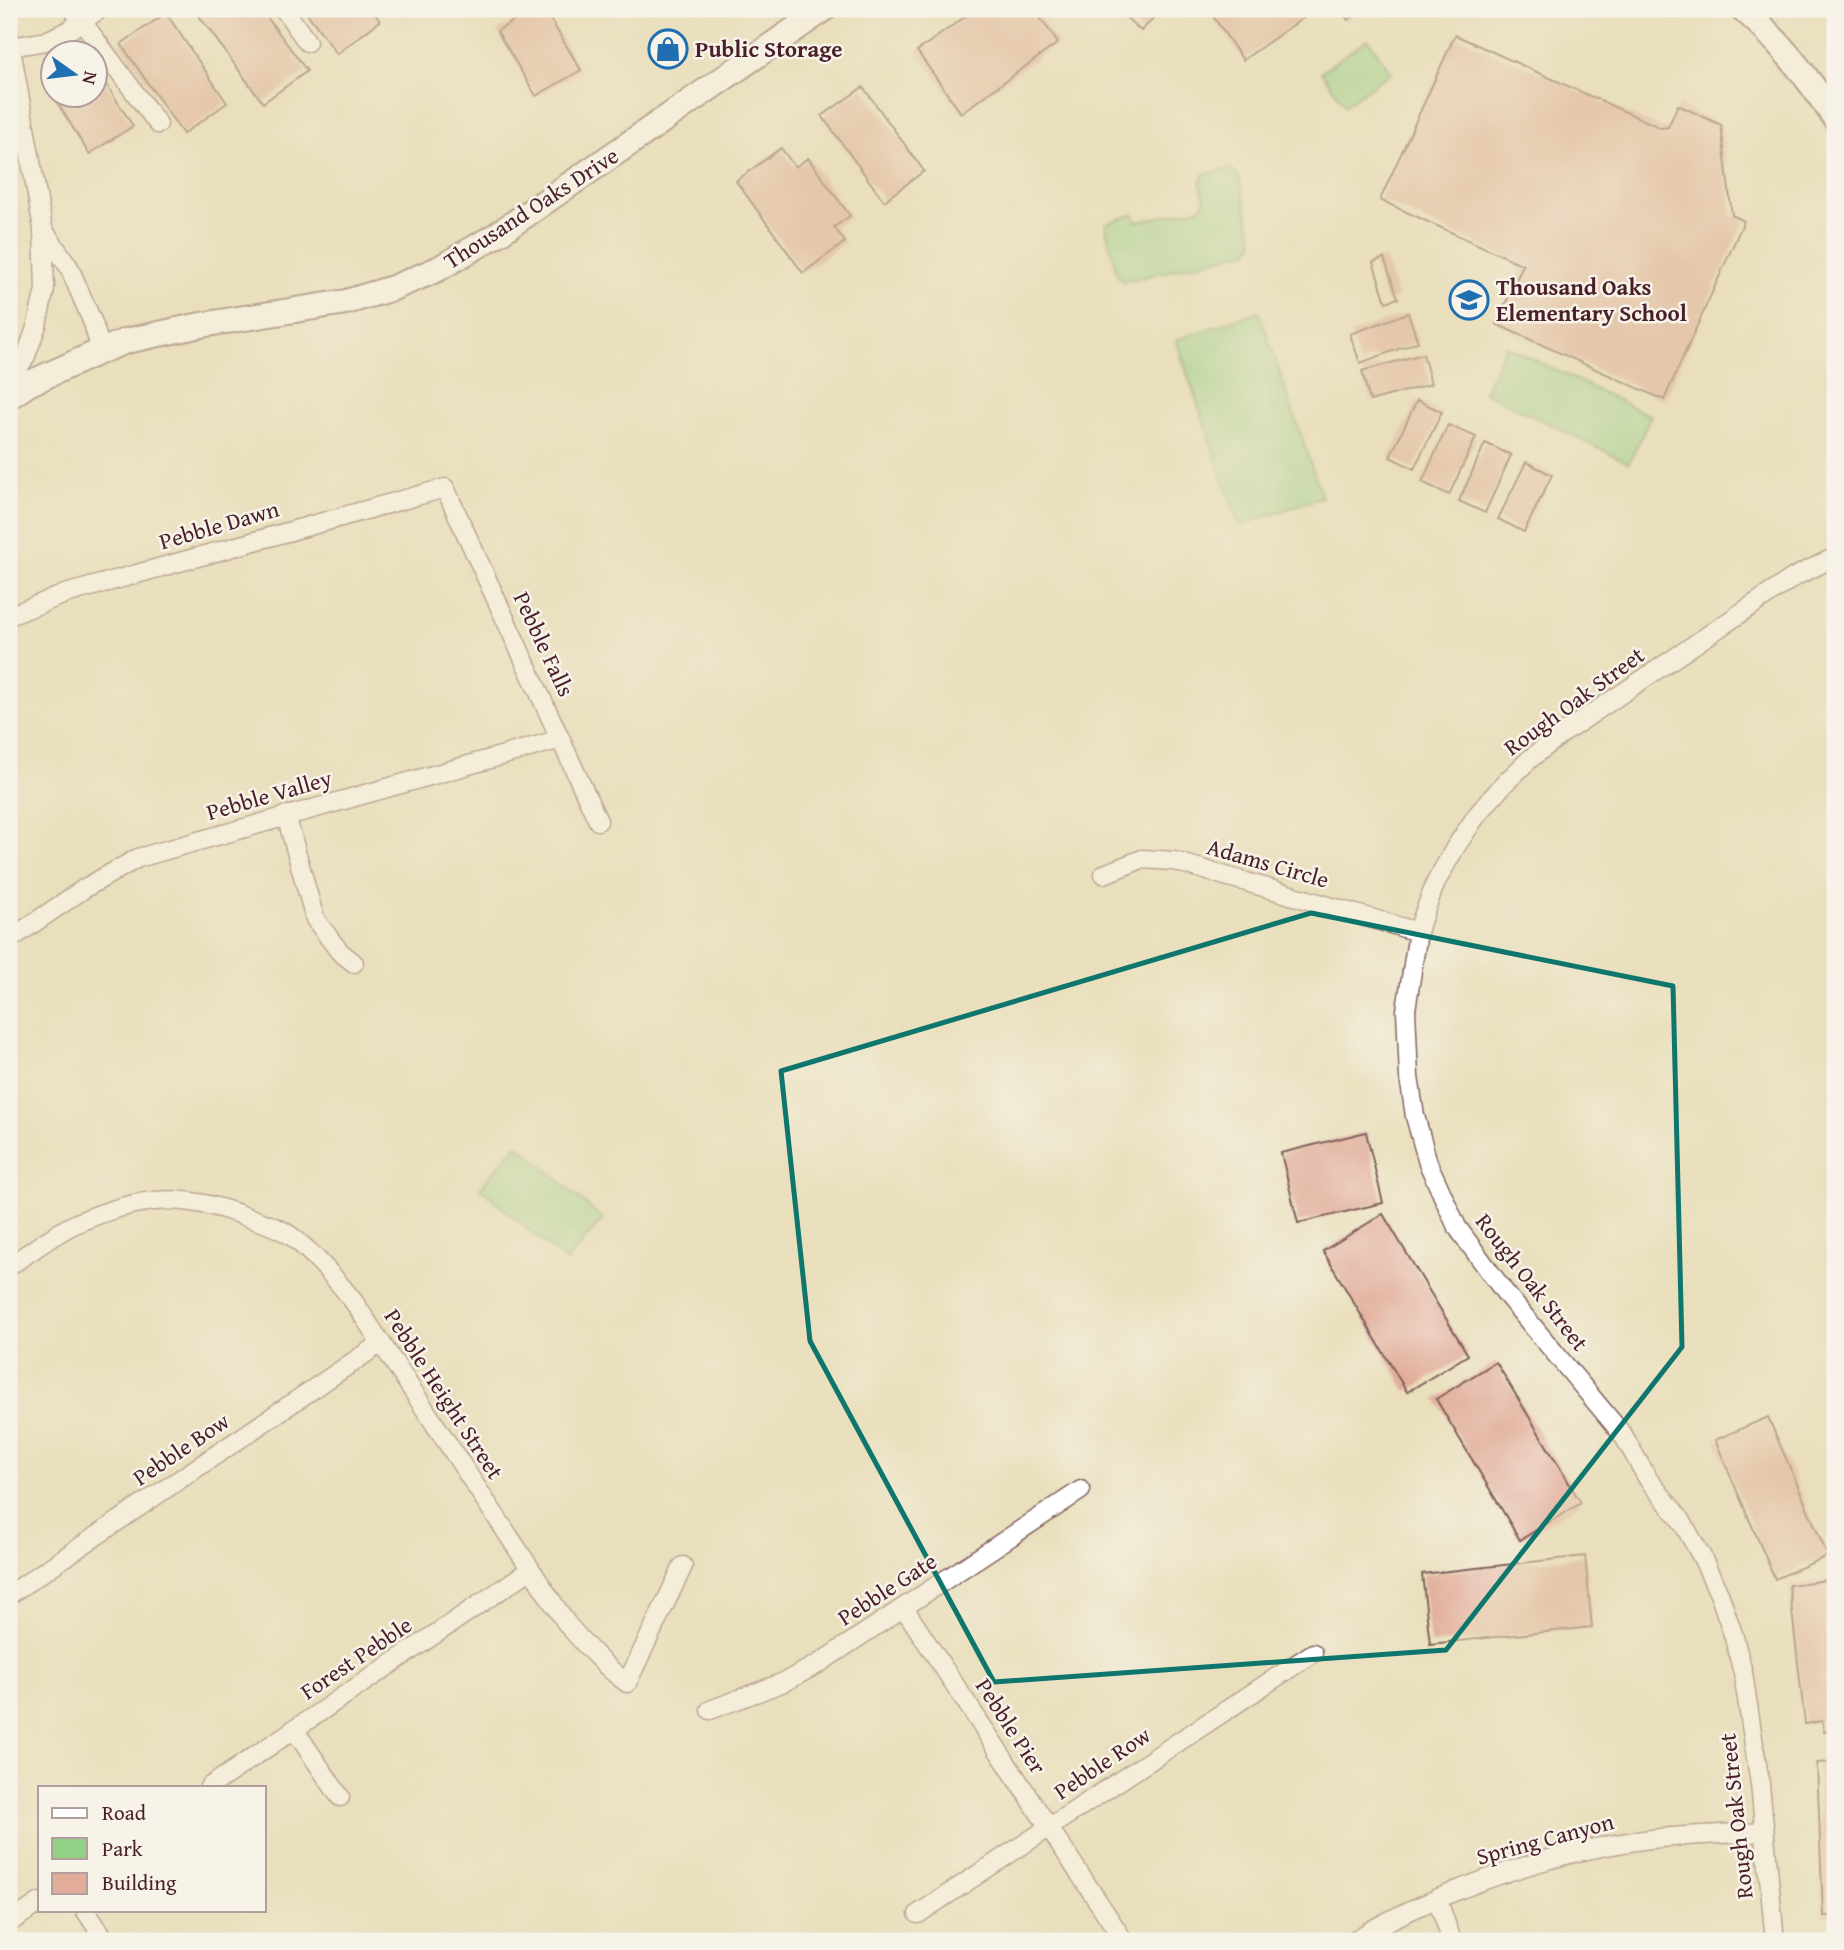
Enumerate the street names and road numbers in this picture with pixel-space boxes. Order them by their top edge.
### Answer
street label: Thousand Oaks Drive [437,139,625,277]
street label: Pebble Dawn [155,492,283,557]
street label: Pebble Falls [506,586,583,702]
street label: Rough Oak Street [1497,638,1651,763]
street label: Pebble Valley [202,761,336,828]
street label: Adams Circle [1203,829,1333,896]
street label: Rough Oak Street [1468,1206,1597,1358]
street label: Pebble Height Street [377,1302,512,1486]
street label: Pebble Bow [126,1404,236,1493]
street label: Pebble Gate [831,1544,943,1633]
street label: Forest Pebble [293,1608,418,1707]
street label: Pebble Pier [968,1671,1055,1781]
street label: Pebble Row [1047,1718,1157,1807]
street label: Rough Oak Street [1710,1731,1761,1901]
street label: Spring Canyon [1473,1804,1617,1873]

